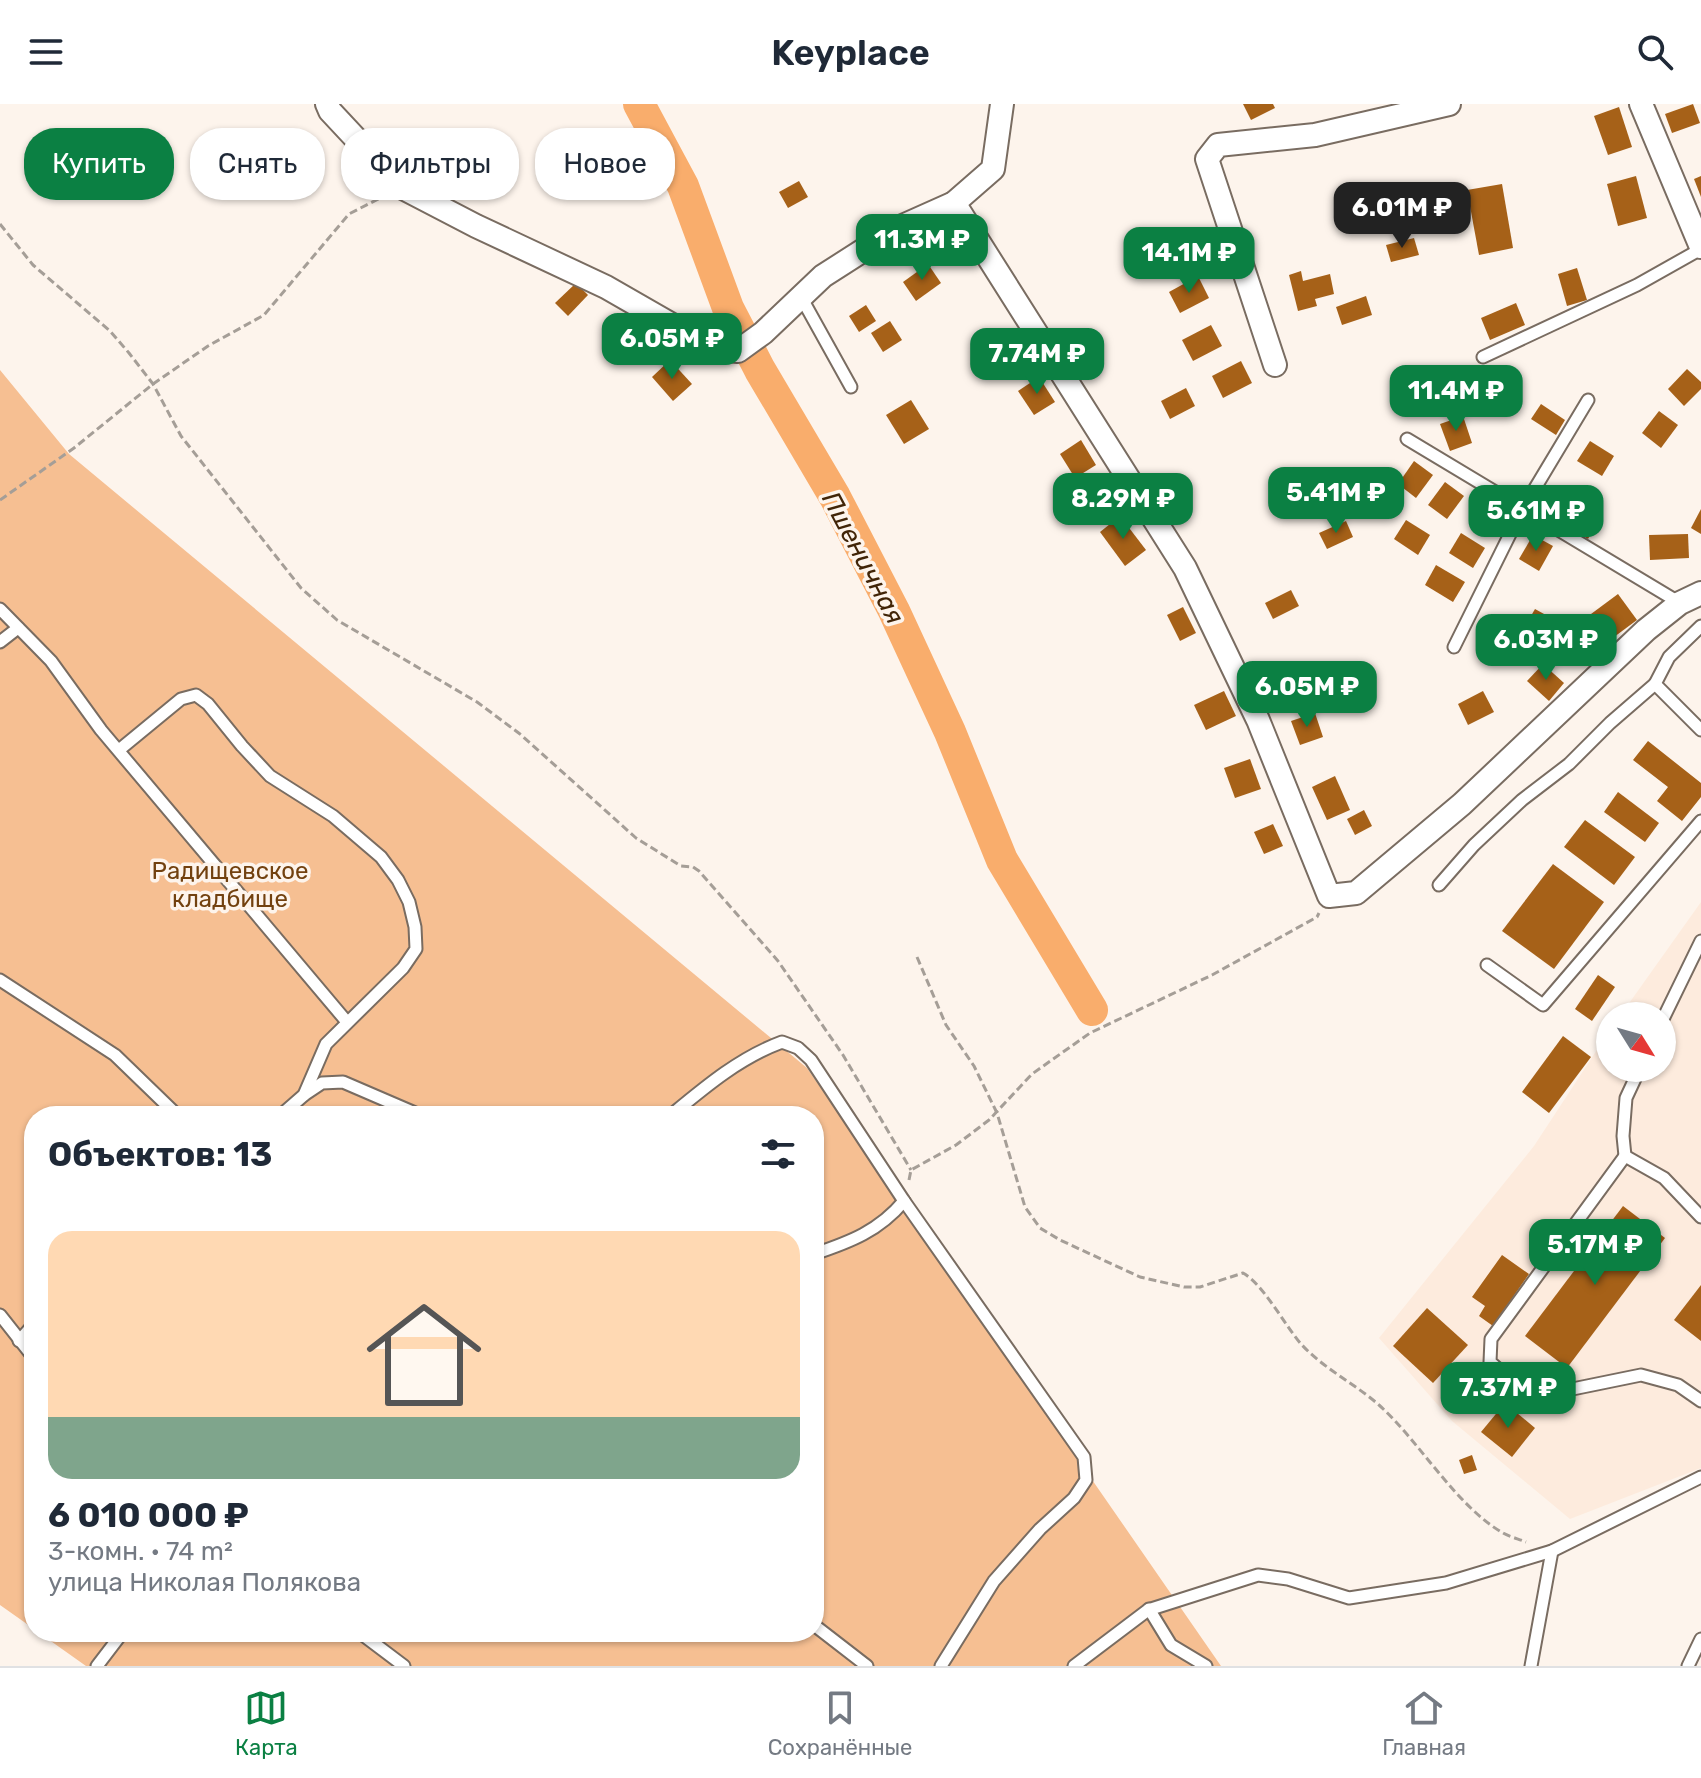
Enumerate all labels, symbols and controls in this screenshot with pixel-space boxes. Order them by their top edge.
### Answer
icon: menu [24,30,68,74]
icon: search [1633,30,1677,74]
text: Keyplace [771,31,930,74]
chip: Купить [24,128,174,200]
chip: Снять [190,128,325,200]
chip: Фильтры [341,128,519,200]
chip: Новое [535,128,675,200]
pin: 6.01M ₽ [1328,182,1476,250]
text: 6.01M ₽ [1352,192,1452,223]
pin: 11.3M ₽ [848,214,996,282]
text: 11.3M ₽ [874,224,970,255]
pin: 14.1M ₽ [1115,227,1263,295]
text: 14.1M ₽ [1142,237,1236,268]
pin: 6.05M ₽ [598,313,746,381]
text: 6.05M ₽ [620,323,724,354]
pin: 7.74M ₽ [963,328,1111,396]
text: 7.74M ₽ [988,338,1086,369]
pin: 11.4M ₽ [1382,365,1530,433]
text: 11.4M ₽ [1408,375,1504,406]
pin: 5.41M ₽ [1262,467,1410,535]
pin: 8.29M ₽ [1049,473,1197,541]
text: 5.41M ₽ [1286,477,1386,508]
text: 8.29M ₽ [1071,483,1175,514]
pin: 5.61M ₽ [1462,485,1610,553]
water label: Пшеничная [815,487,911,629]
text: 5.61M ₽ [1486,495,1586,526]
pin: 6.03M ₽ [1472,614,1620,682]
text: 6.03M ₽ [1494,624,1598,655]
pin: 6.05M ₽ [1233,661,1381,729]
text: 6.05M ₽ [1255,671,1359,702]
park label: Радищевское кладбище [152,857,308,913]
north arrow [1596,1002,1676,1082]
map controls [1596,1002,1676,1082]
icon: filters [756,1132,800,1176]
text: Объектов: 13 [48,1134,272,1175]
pin: 5.17M ₽ [1521,1219,1669,1287]
text: 5.17M ₽ [1547,1229,1643,1260]
icon: home [352,1283,496,1427]
pin: 7.37M ₽ [1434,1362,1582,1430]
text: 7.37M ₽ [1459,1372,1557,1403]
text: 6 010 000 ₽ [48,1495,249,1536]
text: 3-комн. · 74 m² [48,1536,233,1567]
text: улица Николая Полякова [48,1567,361,1598]
tab: Карта [235,1686,298,1761]
tab: Сохранённые [768,1686,912,1761]
tab: Главная [1382,1686,1466,1761]

